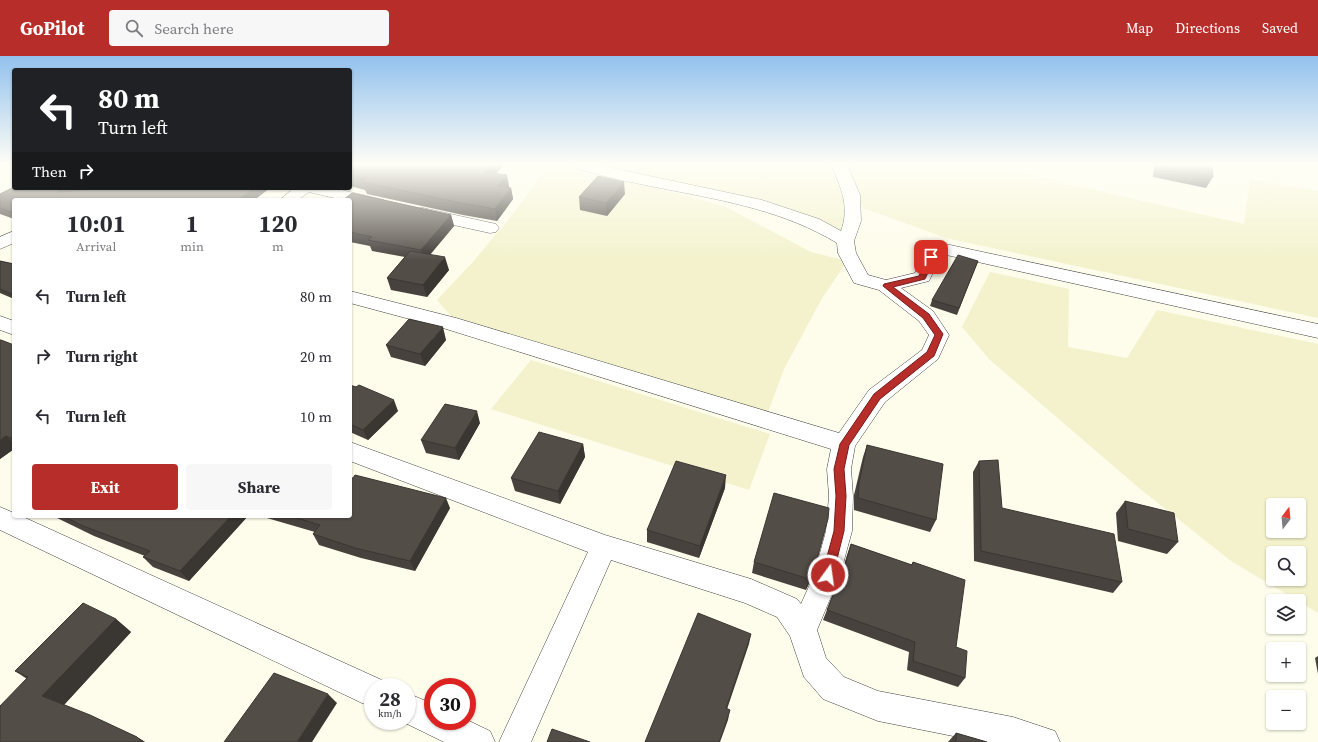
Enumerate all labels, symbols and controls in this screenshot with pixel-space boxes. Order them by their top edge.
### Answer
search box [109,10,389,46]
text: GoPilot [20,15,85,41]
icon: search [123,17,145,39]
text: Search here [155,18,234,39]
text: Map [1126,18,1153,38]
text: Directions [1175,18,1240,38]
text: Saved [1262,18,1298,38]
text: 80 m [98,79,160,117]
icon: left [32,84,84,136]
text: Turn left [98,115,168,140]
icon: right [75,160,97,182]
text: Then [32,161,67,182]
text: 10:01 [67,207,126,240]
text: 1 [186,207,199,240]
text: 120 [258,207,297,240]
text: Arrival [76,238,116,255]
text: min [180,238,204,255]
text: m [272,238,284,255]
pin [914,240,948,274]
icon: arrive [920,246,942,268]
icon: left [32,285,54,307]
text: Turn left [66,286,126,307]
text: 80 m [300,286,332,307]
icon: right [32,345,54,367]
text: Turn right [66,346,138,367]
text: 20 m [300,346,332,367]
icon: left [32,405,54,427]
text: Turn left [66,406,126,427]
text: 10 m [300,406,332,427]
button: Exit [32,464,178,510]
button: Share [186,464,332,510]
north arrow [1266,498,1306,538]
map controls [1266,498,1306,730]
button: search [1266,546,1306,586]
position arrow [807,554,849,596]
button: layers [1266,594,1306,634]
button: + [1266,642,1306,682]
speed limit sign: 30 [424,678,476,730]
text: 28 [379,685,401,713]
button: − [1266,690,1306,730]
text: km/h [378,707,402,720]

